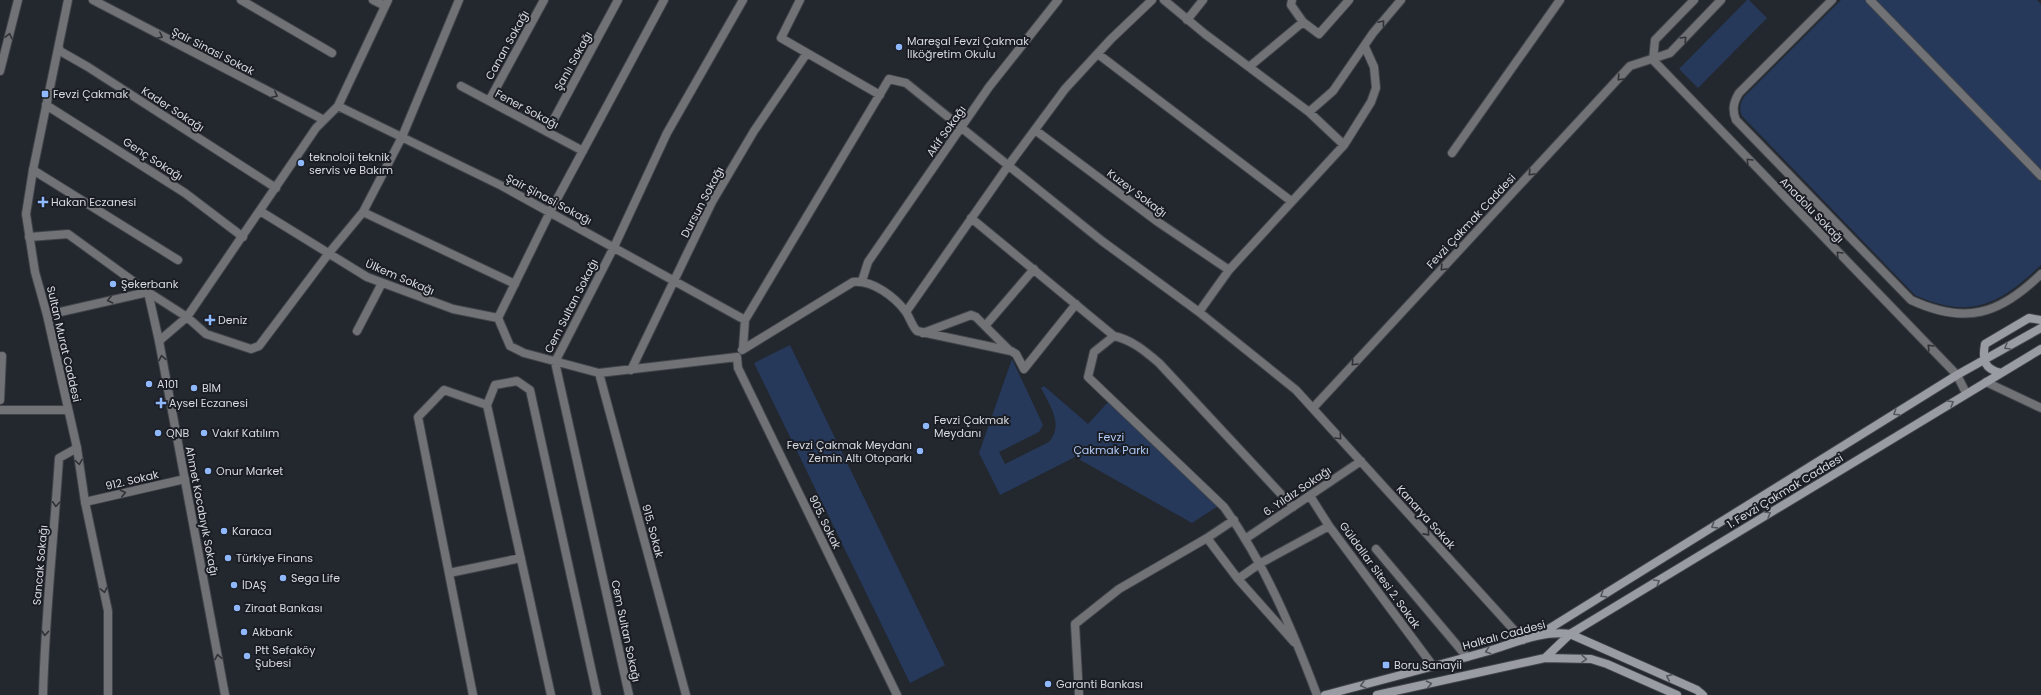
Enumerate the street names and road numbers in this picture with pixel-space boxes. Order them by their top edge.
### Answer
street label: Canan Sokağı [481,7,533,83]
street label: Şair Sinasi Sokak [169,23,257,79]
street label: Şanlı Sokağı [550,28,596,94]
street label: Kader Sokağı [138,83,208,135]
street label: Fener Sokağı [492,86,562,132]
street label: Akif Sokağı [922,102,970,160]
street label: Genç Sokağı [120,134,186,184]
street label: Dursun Sokağı [677,164,727,240]
street label: Kuzey Sokağı [1104,165,1170,221]
street label: Şair Şinasi Sokağı [503,170,595,228]
street label: Fevzi Çakmak Caddesi [1423,170,1519,272]
street label: Anadolu Sokağı [1776,174,1848,246]
street label: Ülkem Sokağı [363,255,437,299]
street label: Cem Sultan Sokağı [540,256,602,356]
street label: Sultan Murat Caddesi [43,284,85,404]
street label: Ahmet Kocabıyık Sokağı [182,445,222,577]
street label: 1. Fevzi Çakmak Caddesi [1724,450,1846,532]
street label: 6. Yıldız Sokağı [1260,462,1334,520]
street label: 912. Sokak [104,466,161,494]
street label: Kanarya Sokak [1393,481,1459,553]
street label: 905. Sokak [805,492,845,552]
street label: 915. Sokak [638,502,668,560]
street label: Güldallar Sitesi 2. Sokak [1336,518,1424,632]
street label: Sancak Sokağı [29,524,51,606]
street label: Cem Sultan Sokağı [607,578,645,684]
street label: Halkalı Caddesi [1461,616,1548,654]

